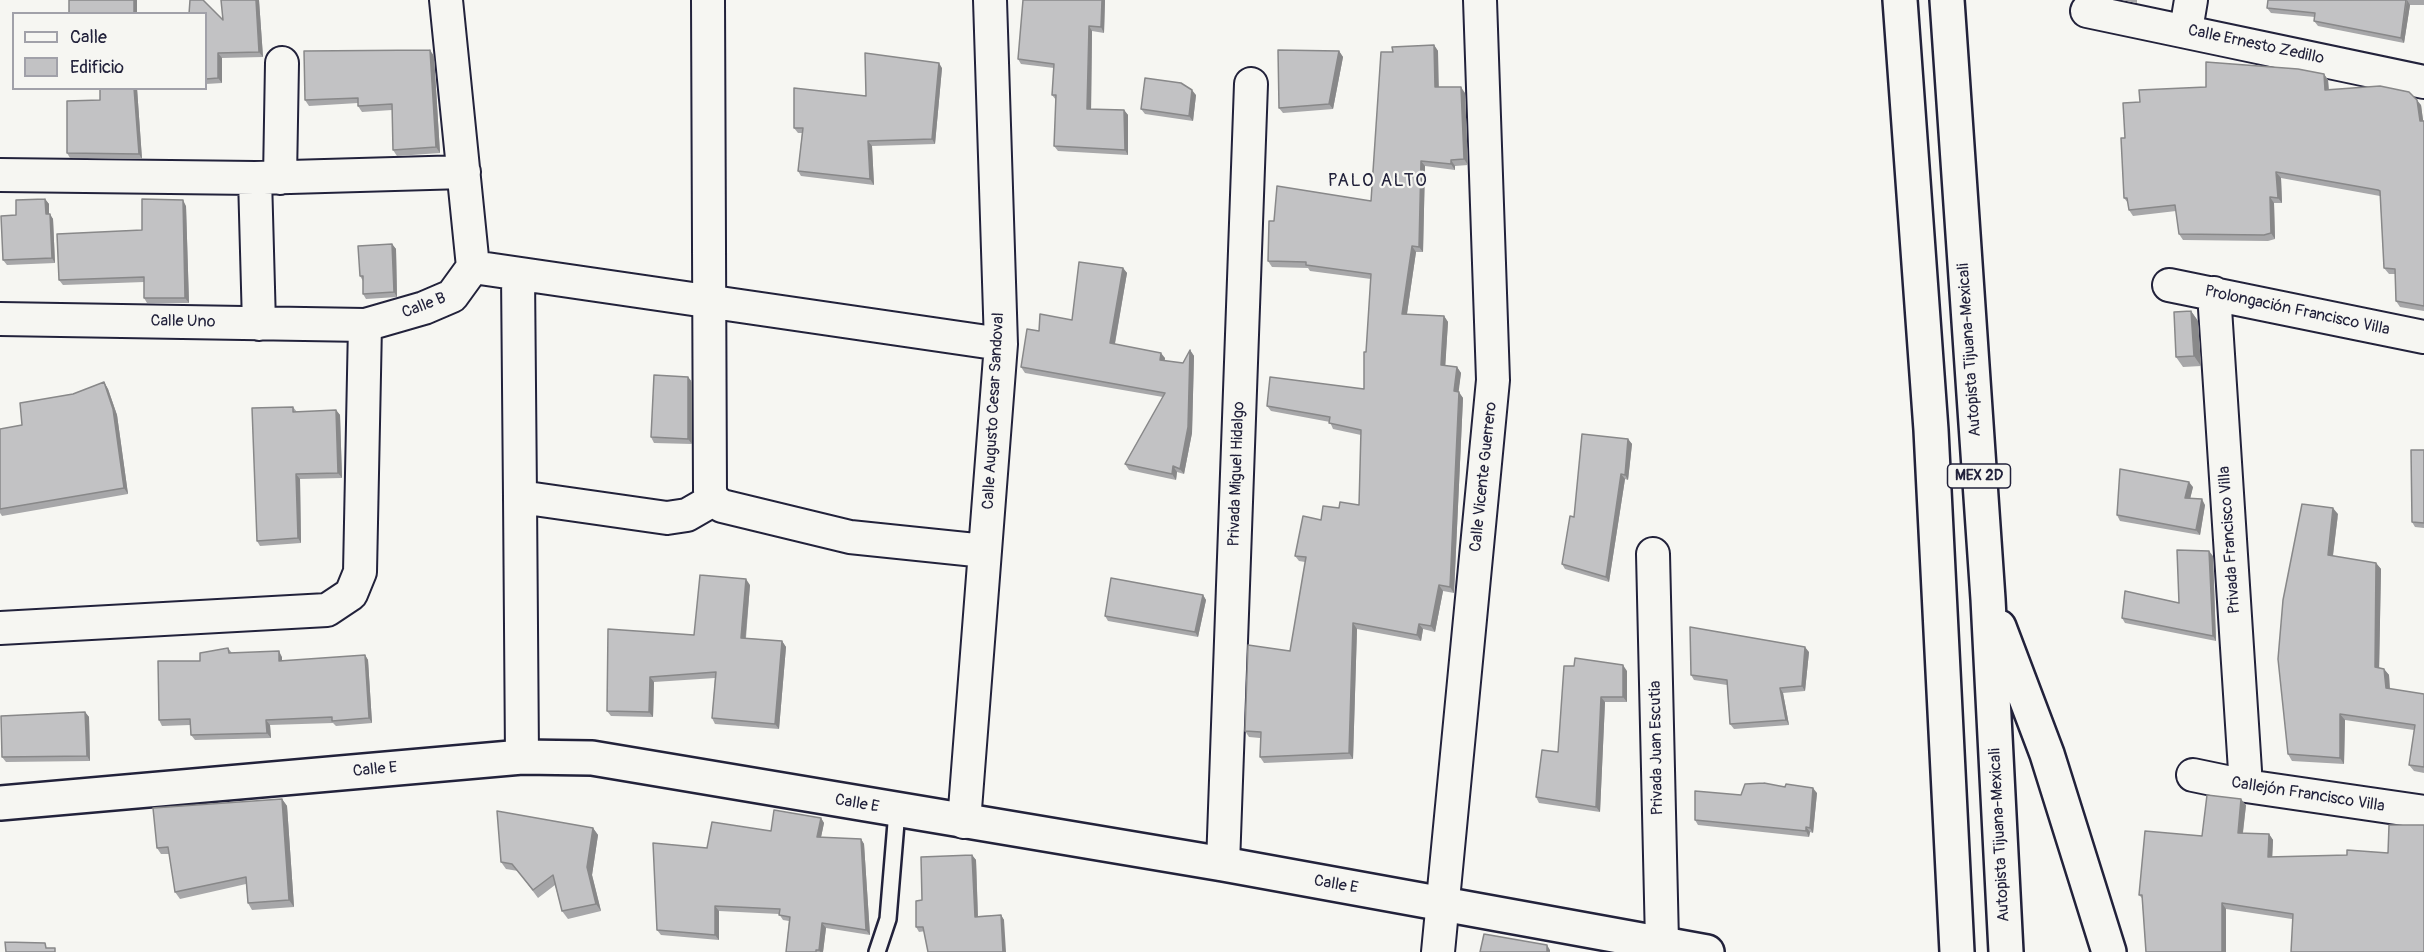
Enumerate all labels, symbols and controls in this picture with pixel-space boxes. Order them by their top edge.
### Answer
legend [12,12,207,90]
street label: Calle Ernesto Zedillo [2186,21,2326,69]
text: Calle [70,26,107,49]
text: Edificio [70,56,124,79]
district label: PALO ALTO [1328,170,1428,192]
street label: Autopista Tijuana-Mexicali [1954,262,1986,438]
street label: Prolongación Francisco Villa [2203,282,2391,340]
street label: Calle B [399,289,449,323]
street label: Calle Uno [150,312,216,332]
street label: Calle Augusto Cesar Sandoval [979,312,1009,510]
street label: Privada Miguel Hidalgo [1225,401,1249,547]
street label: Calle Vicente Guerrero [1467,401,1501,553]
road number: MEX 2D [1948,464,2010,488]
street label: Privada Francisco Villa [2215,465,2245,615]
street label: Privada Juan Escutia [1646,681,1668,815]
street label: Autopista Tijuana-Mexicali [1986,748,2014,922]
street label: Calle E [352,758,398,782]
street label: Callejón Francisco Villa [2230,773,2386,817]
street label: Calle E [833,791,881,817]
street label: Calle E [1312,872,1360,898]

